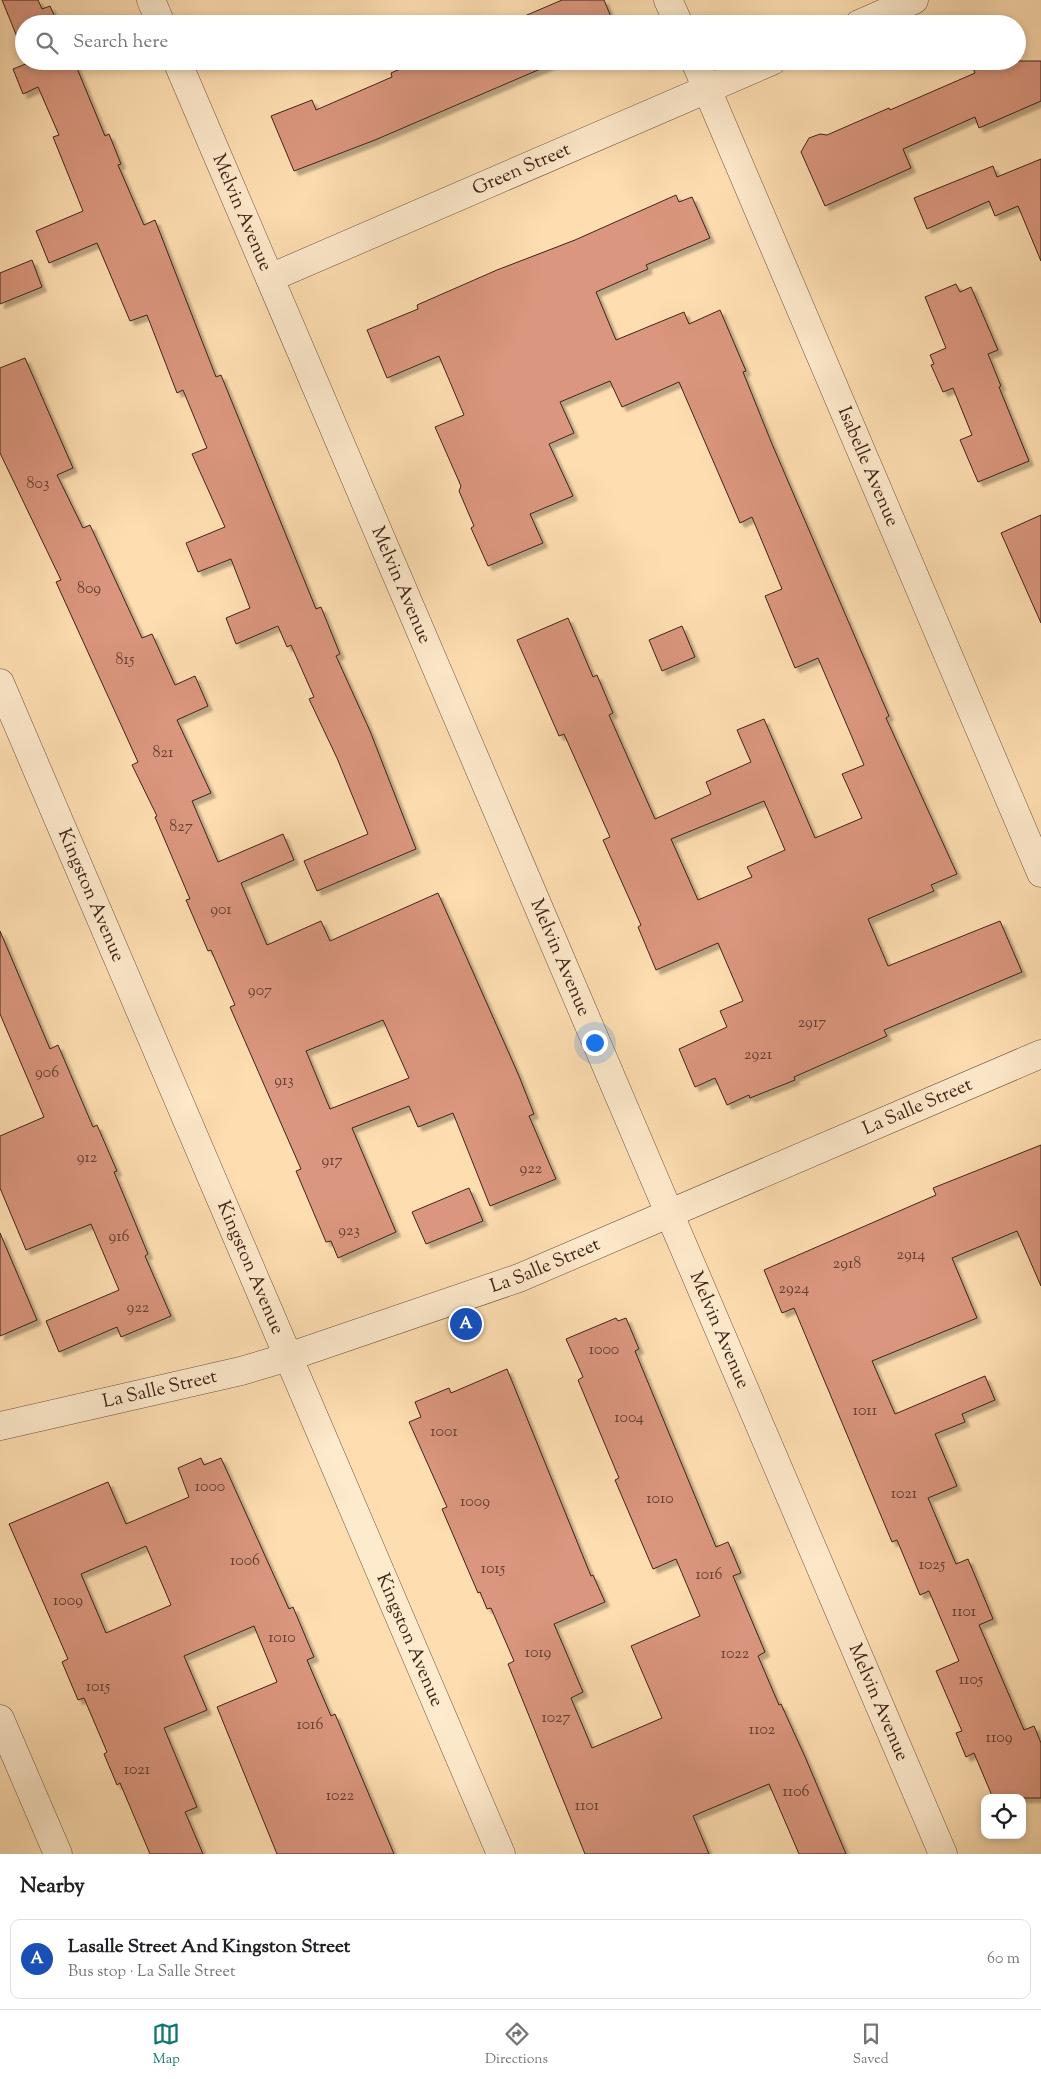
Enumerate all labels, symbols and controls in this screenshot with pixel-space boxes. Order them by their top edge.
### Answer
search box [15,15,1026,70]
icon: search [33,29,61,57]
text: Search here [73,29,168,56]
street label: Green Street [468,136,575,202]
street label: Melvin Avenue [205,150,279,276]
street label: Isabelle Avenue [830,402,906,531]
house number: 803 [27,473,49,496]
street label: Melvin Avenue [364,522,438,648]
house number: 809 [77,578,101,601]
house number: 815 [116,649,135,672]
house number: 821 [153,742,174,765]
house number: 827 [169,816,193,839]
street label: Kingston Avenue [50,824,131,966]
street label: Melvin Avenue [523,895,597,1021]
house number: 901 [210,899,232,922]
house number: 907 [248,980,272,1003]
house number: 2917 [798,1012,826,1035]
your location [582,1030,608,1056]
house number: 2921 [744,1044,773,1067]
house number: 906 [35,1062,59,1085]
house number: 913 [274,1070,294,1093]
street label: La Salle Street [858,1071,977,1142]
house number: 912 [77,1147,98,1170]
house number: 917 [321,1150,343,1173]
house number: 922 [520,1158,543,1181]
street label: Kingston Avenue [210,1197,291,1339]
house number: 923 [338,1220,360,1243]
house number: 916 [108,1226,130,1249]
street label: La Salle Street [486,1231,605,1300]
house number: 2914 [897,1244,925,1267]
house number: 2918 [833,1253,861,1276]
street label: Melvin Avenue [682,1267,756,1393]
house number: 2924 [779,1278,809,1301]
house number: 922 [127,1297,150,1320]
pin: A [450,1305,482,1343]
house number: 1000 [589,1339,619,1362]
street label: La Salle Street [100,1363,220,1416]
house number: 1011 [853,1400,878,1423]
house number: 1004 [614,1407,644,1430]
house number: 1001 [430,1421,458,1444]
house number: 1000 [195,1476,225,1499]
house number: 1021 [891,1483,918,1506]
house number: 1010 [646,1488,674,1511]
house number: 1009 [460,1491,490,1514]
house number: 1006 [230,1550,260,1573]
house number: 1025 [919,1554,946,1577]
house number: 1015 [481,1558,506,1581]
house number: 1016 [696,1564,723,1587]
street label: Kingston Avenue [369,1569,450,1711]
house number: 1009 [53,1590,83,1613]
house number: 1101 [952,1601,977,1624]
house number: 1010 [268,1627,296,1650]
street label: Melvin Avenue [841,1640,915,1765]
house number: 1019 [525,1642,552,1665]
house number: 1022 [721,1643,750,1666]
house number: 1105 [959,1669,984,1692]
house number: 1015 [86,1676,111,1699]
house number: 1027 [541,1707,571,1730]
house number: 1016 [297,1714,324,1737]
house number: 1102 [749,1719,776,1742]
house number: 1109 [986,1727,1013,1750]
house number: 1021 [124,1759,151,1782]
house number: 1106 [782,1781,810,1804]
house number: 1022 [326,1785,355,1808]
map controls [981,1794,1026,1839]
button: locate [981,1794,1026,1839]
house number: 1101 [575,1795,600,1818]
text: Nearby [20,1872,85,1902]
text: Lasalle Street And Kingston Street [68,1934,350,1961]
text: A [31,1948,44,1971]
text: 60 m [987,1948,1020,1971]
text: Bus stop · La Salle Street [68,1961,235,1984]
tab: Map [152,2020,180,2070]
tab: Directions [485,2020,548,2070]
tab: Saved [853,2020,889,2070]

